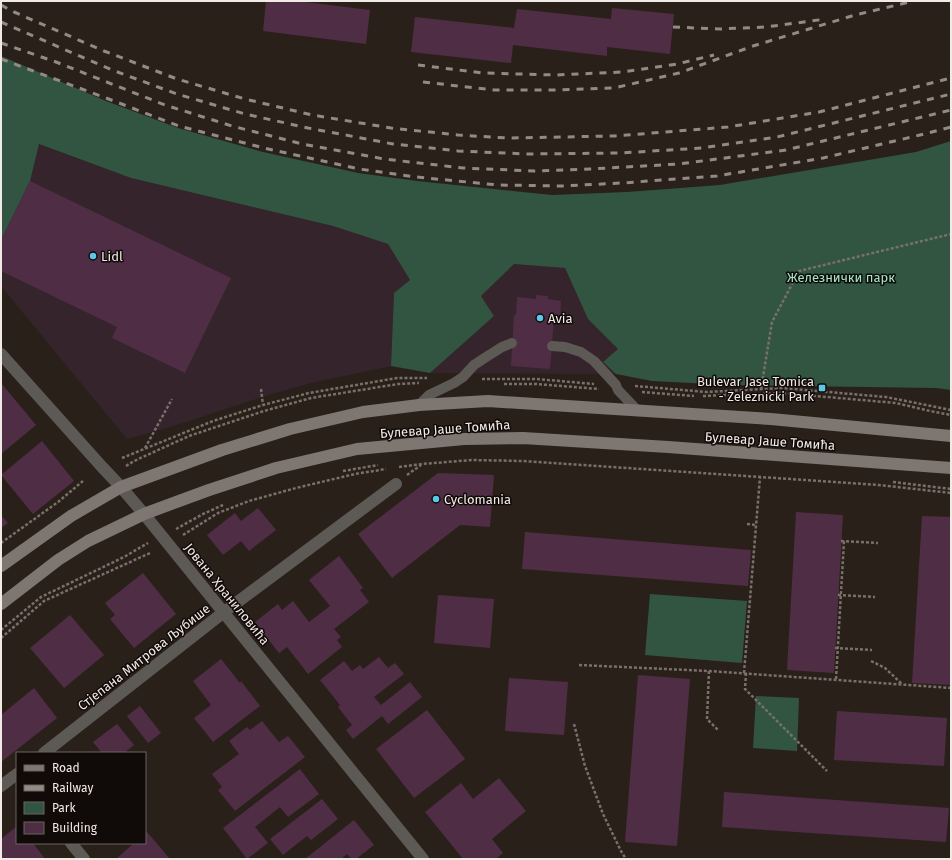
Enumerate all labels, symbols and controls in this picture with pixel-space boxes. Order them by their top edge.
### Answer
place label: Lidl [101,249,123,264]
marker: Lidl [88,251,98,261]
park label: Железнички парк [787,270,895,285]
place label: Avia [548,311,573,326]
marker: Avia [535,313,545,323]
place label: Bulevar Jase Tomica - Zeleznicki Park [697,374,814,404]
marker: Bulevar Jase Tomica - Zeleznicki Park [817,383,827,393]
street label: Булевар Јаше Томића [379,417,511,441]
street label: Булевар Јаше Томића [704,429,836,453]
place label: Cyclomania [444,492,511,507]
marker: Cyclomania [431,494,441,504]
street label: Јована Храниловића [181,540,273,648]
street label: Стјепана Митрова Љубише [75,601,213,713]
legend [16,752,146,844]
text: Road [52,761,80,775]
text: Railway [52,781,93,795]
text: Park [52,801,76,815]
text: Building [52,821,98,835]

